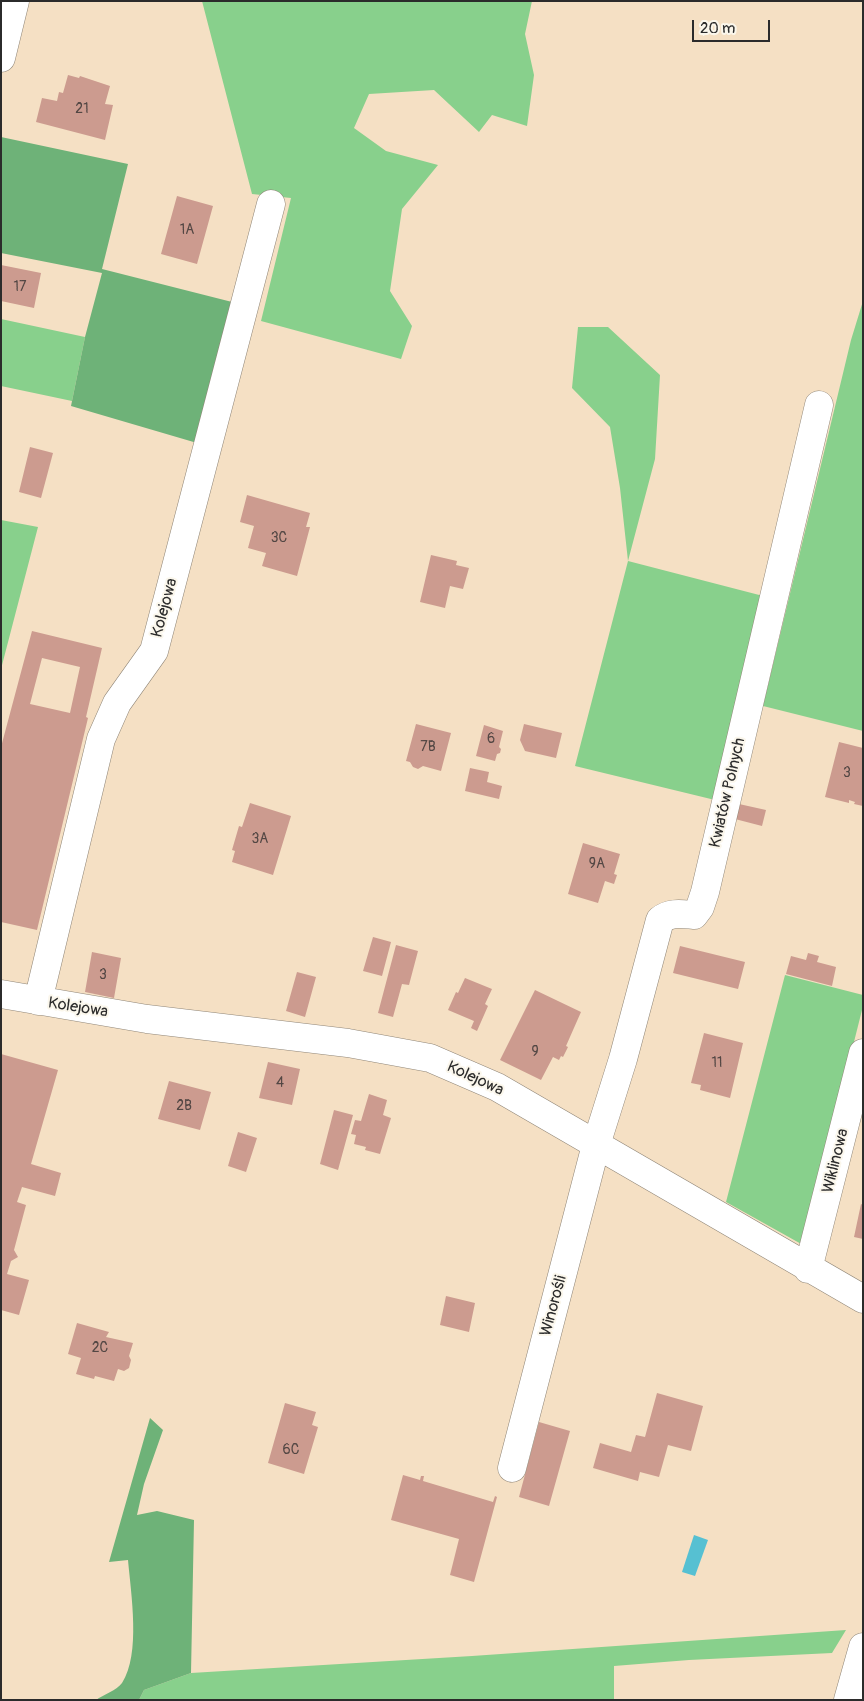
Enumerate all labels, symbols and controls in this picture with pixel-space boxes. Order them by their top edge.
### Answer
scale bar [694,10,772,42]
text: 20 m [700,19,735,38]
house number: 21 [75,101,89,117]
house number: 1A [180,222,194,238]
house number: 17 [14,279,26,295]
house number: 3C [271,530,287,546]
street label: Kolejowa [148,576,182,640]
house number: 6 [487,731,495,747]
street label: Kwiatów Polnych [706,736,750,850]
house number: 7B [420,739,436,755]
house number: 3 [843,765,851,781]
house number: 3A [252,831,268,847]
house number: 9A [589,856,605,872]
house number: 3 [99,967,107,983]
street label: Kolejowa [47,994,109,1022]
house number: 9 [531,1044,539,1060]
house number: 11 [712,1055,722,1071]
street label: Kolejowa [444,1058,506,1100]
house number: 4 [276,1075,284,1091]
house number: 2B [176,1098,192,1114]
street label: Wiklinowa [819,1127,853,1195]
street label: Winorośli [537,1274,571,1338]
house number: 2C [92,1340,108,1356]
house number: 6C [283,1442,299,1458]

